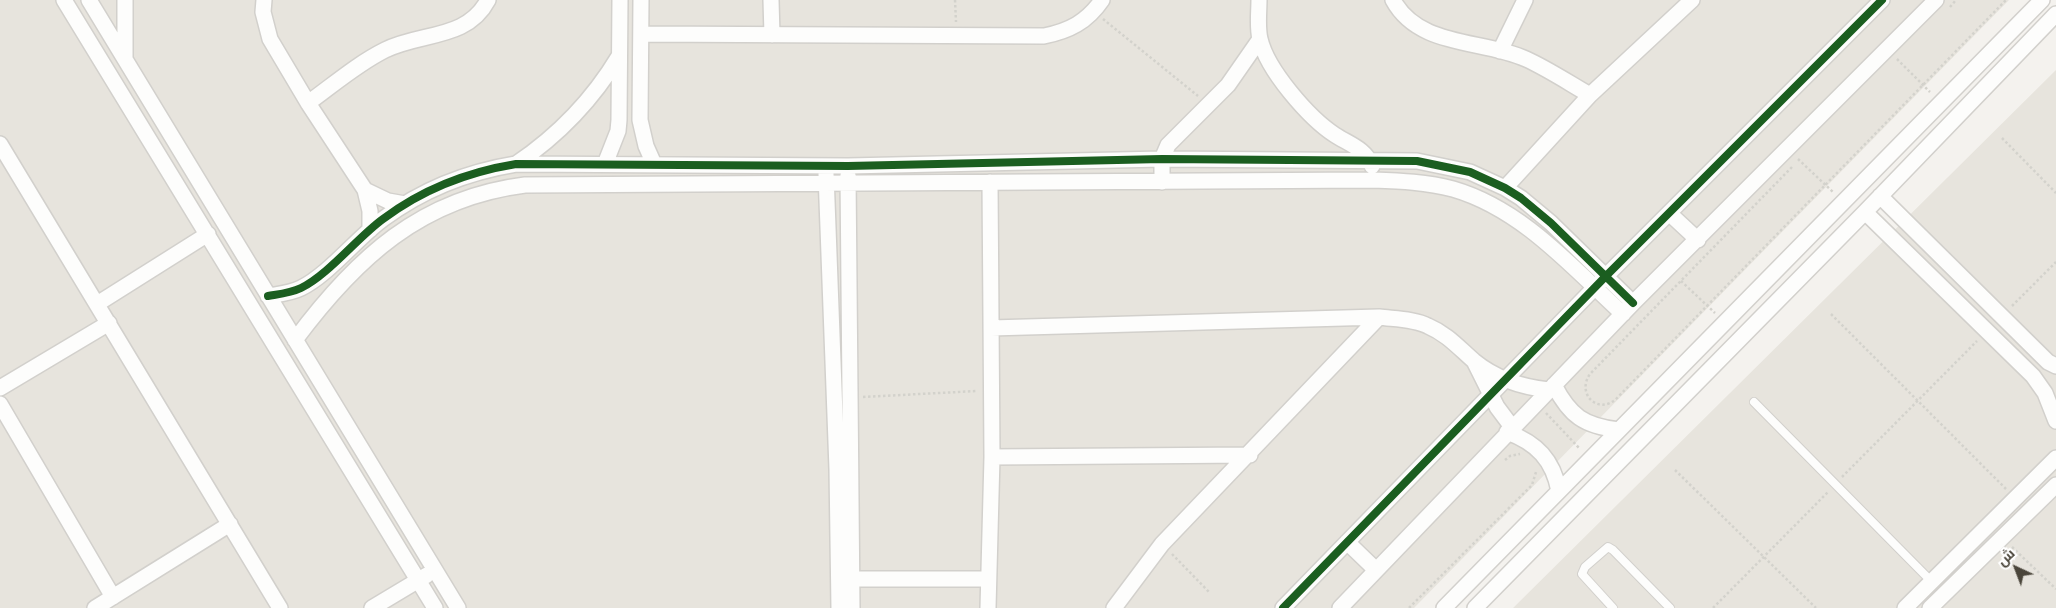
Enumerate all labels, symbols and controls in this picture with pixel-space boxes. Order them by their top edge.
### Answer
north arrow [1991,543,2041,593]
text: ش [1992,544,2019,570]

